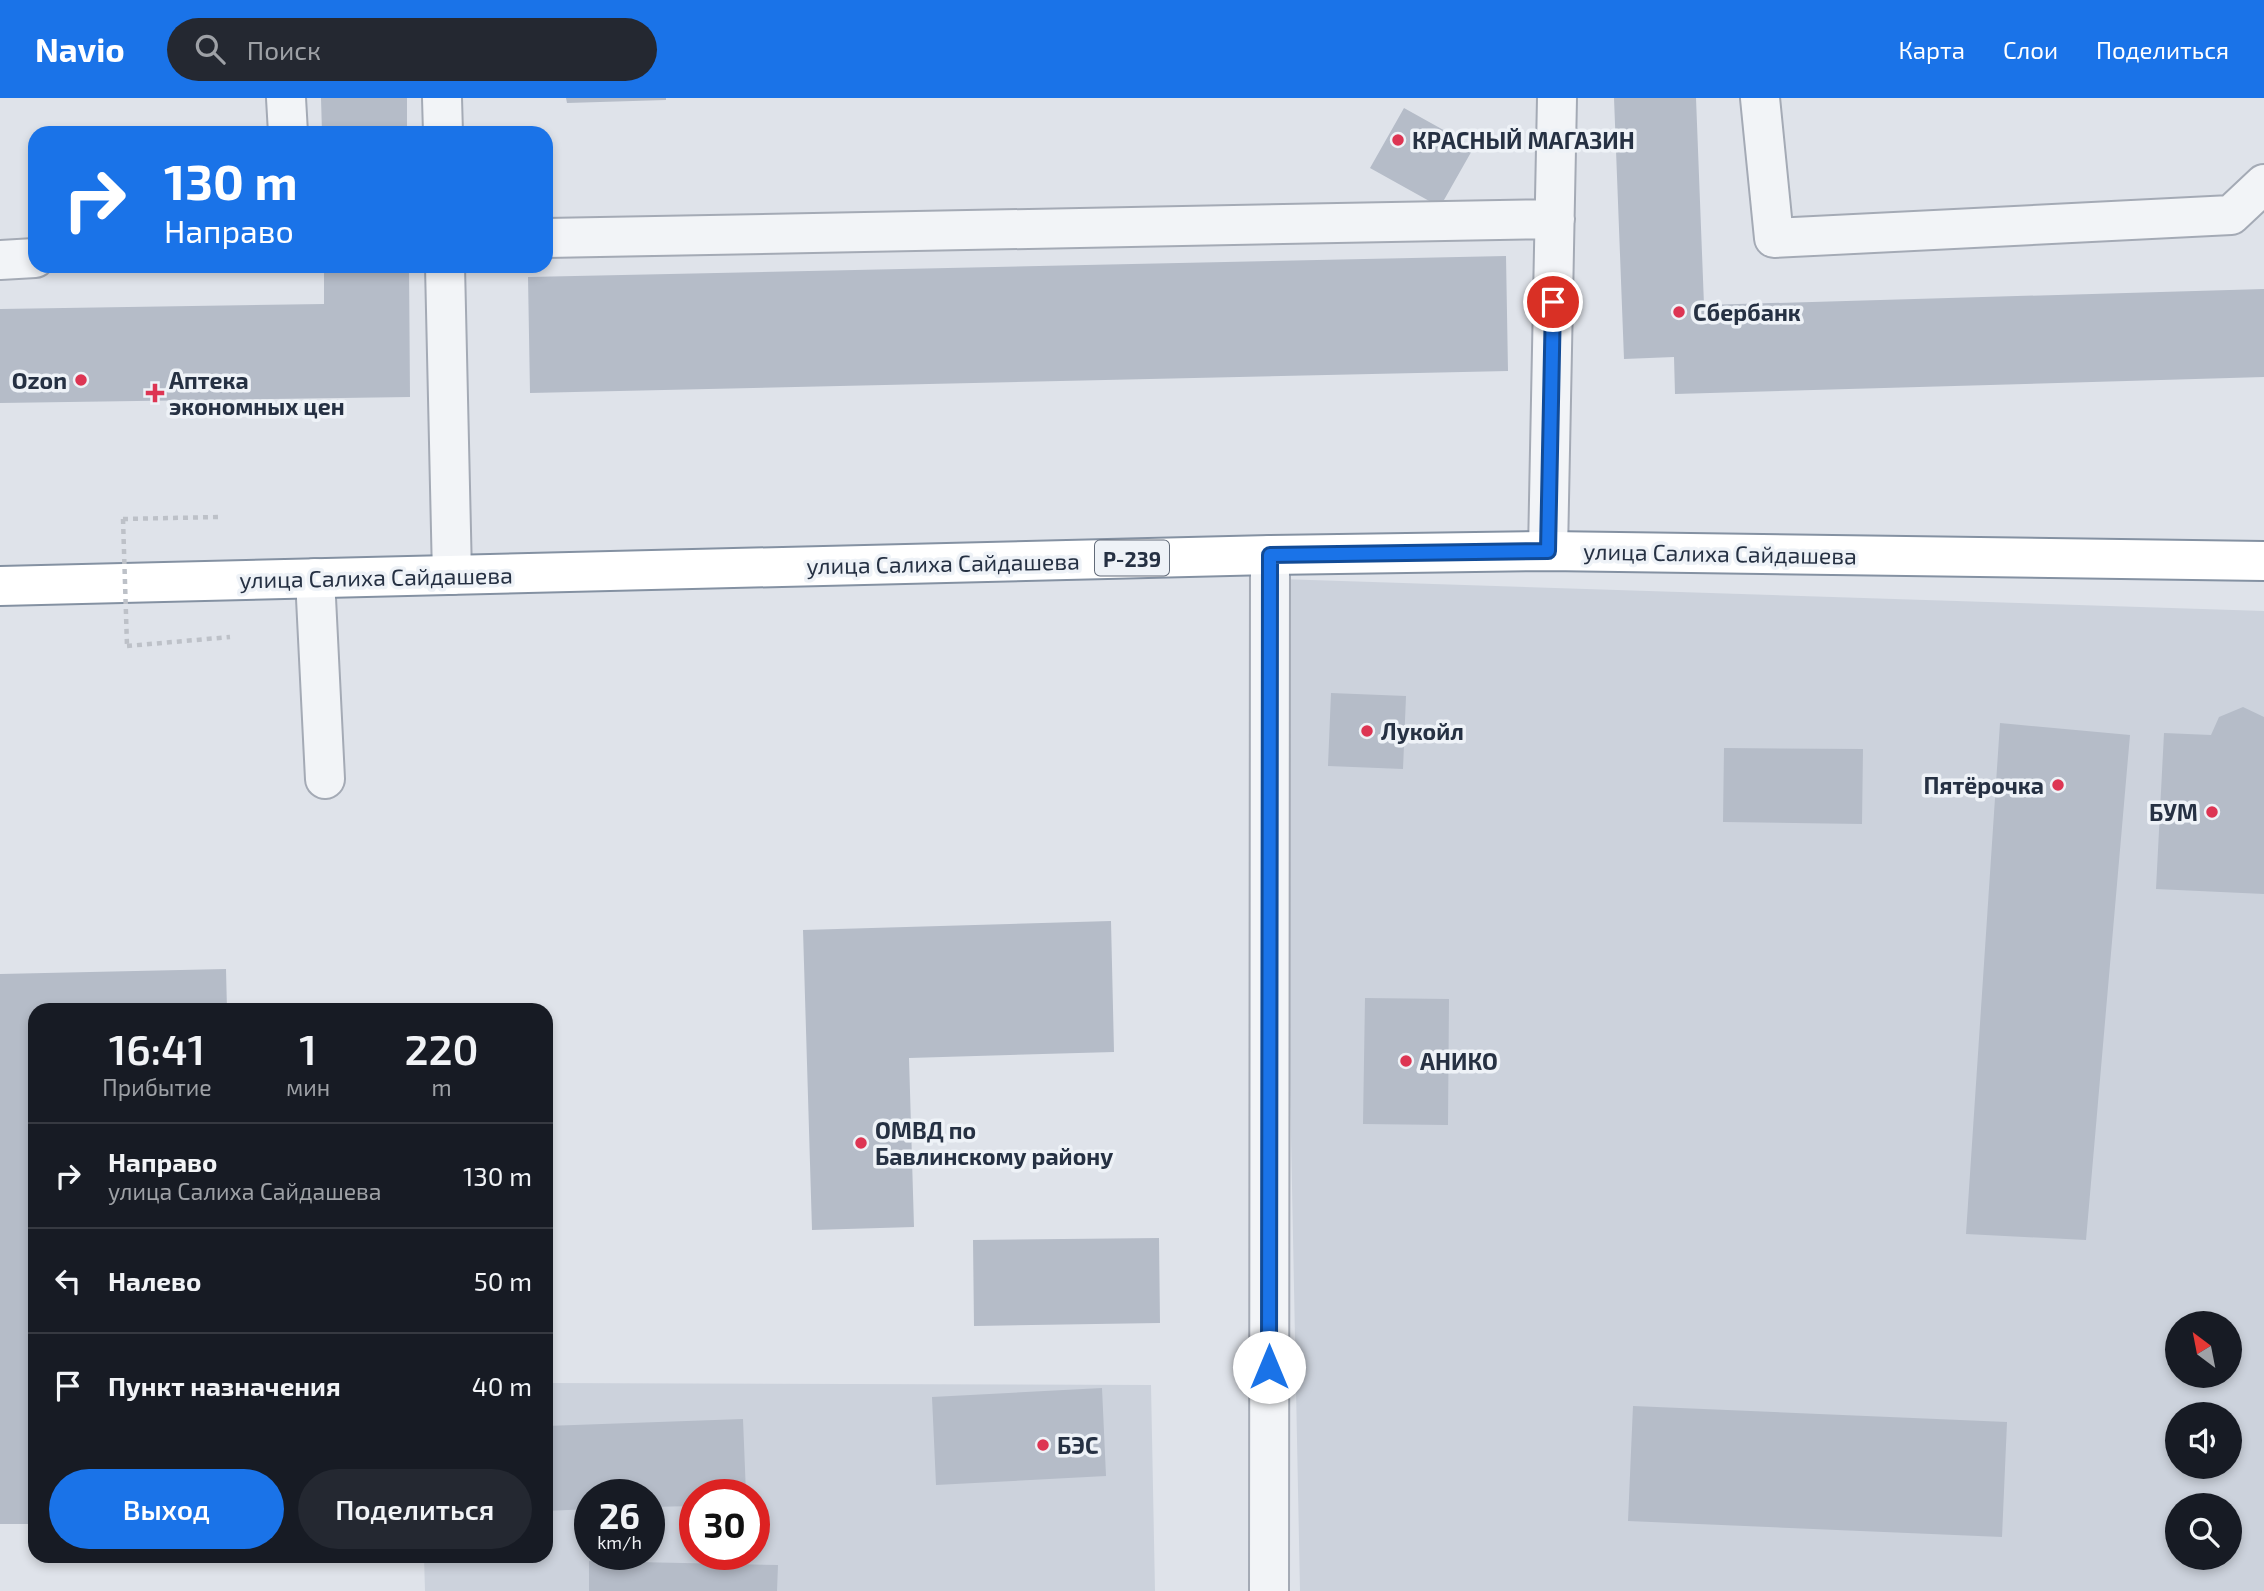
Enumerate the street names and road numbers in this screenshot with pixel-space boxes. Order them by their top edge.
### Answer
street label: улица Салиха Сайдашева [1583,537,1857,570]
road number: Р-239 [1095,540,1169,575]
street label: улица Салиха Сайдашева [806,547,1080,580]
street label: улица Салиха Сайдашева [239,561,513,594]

